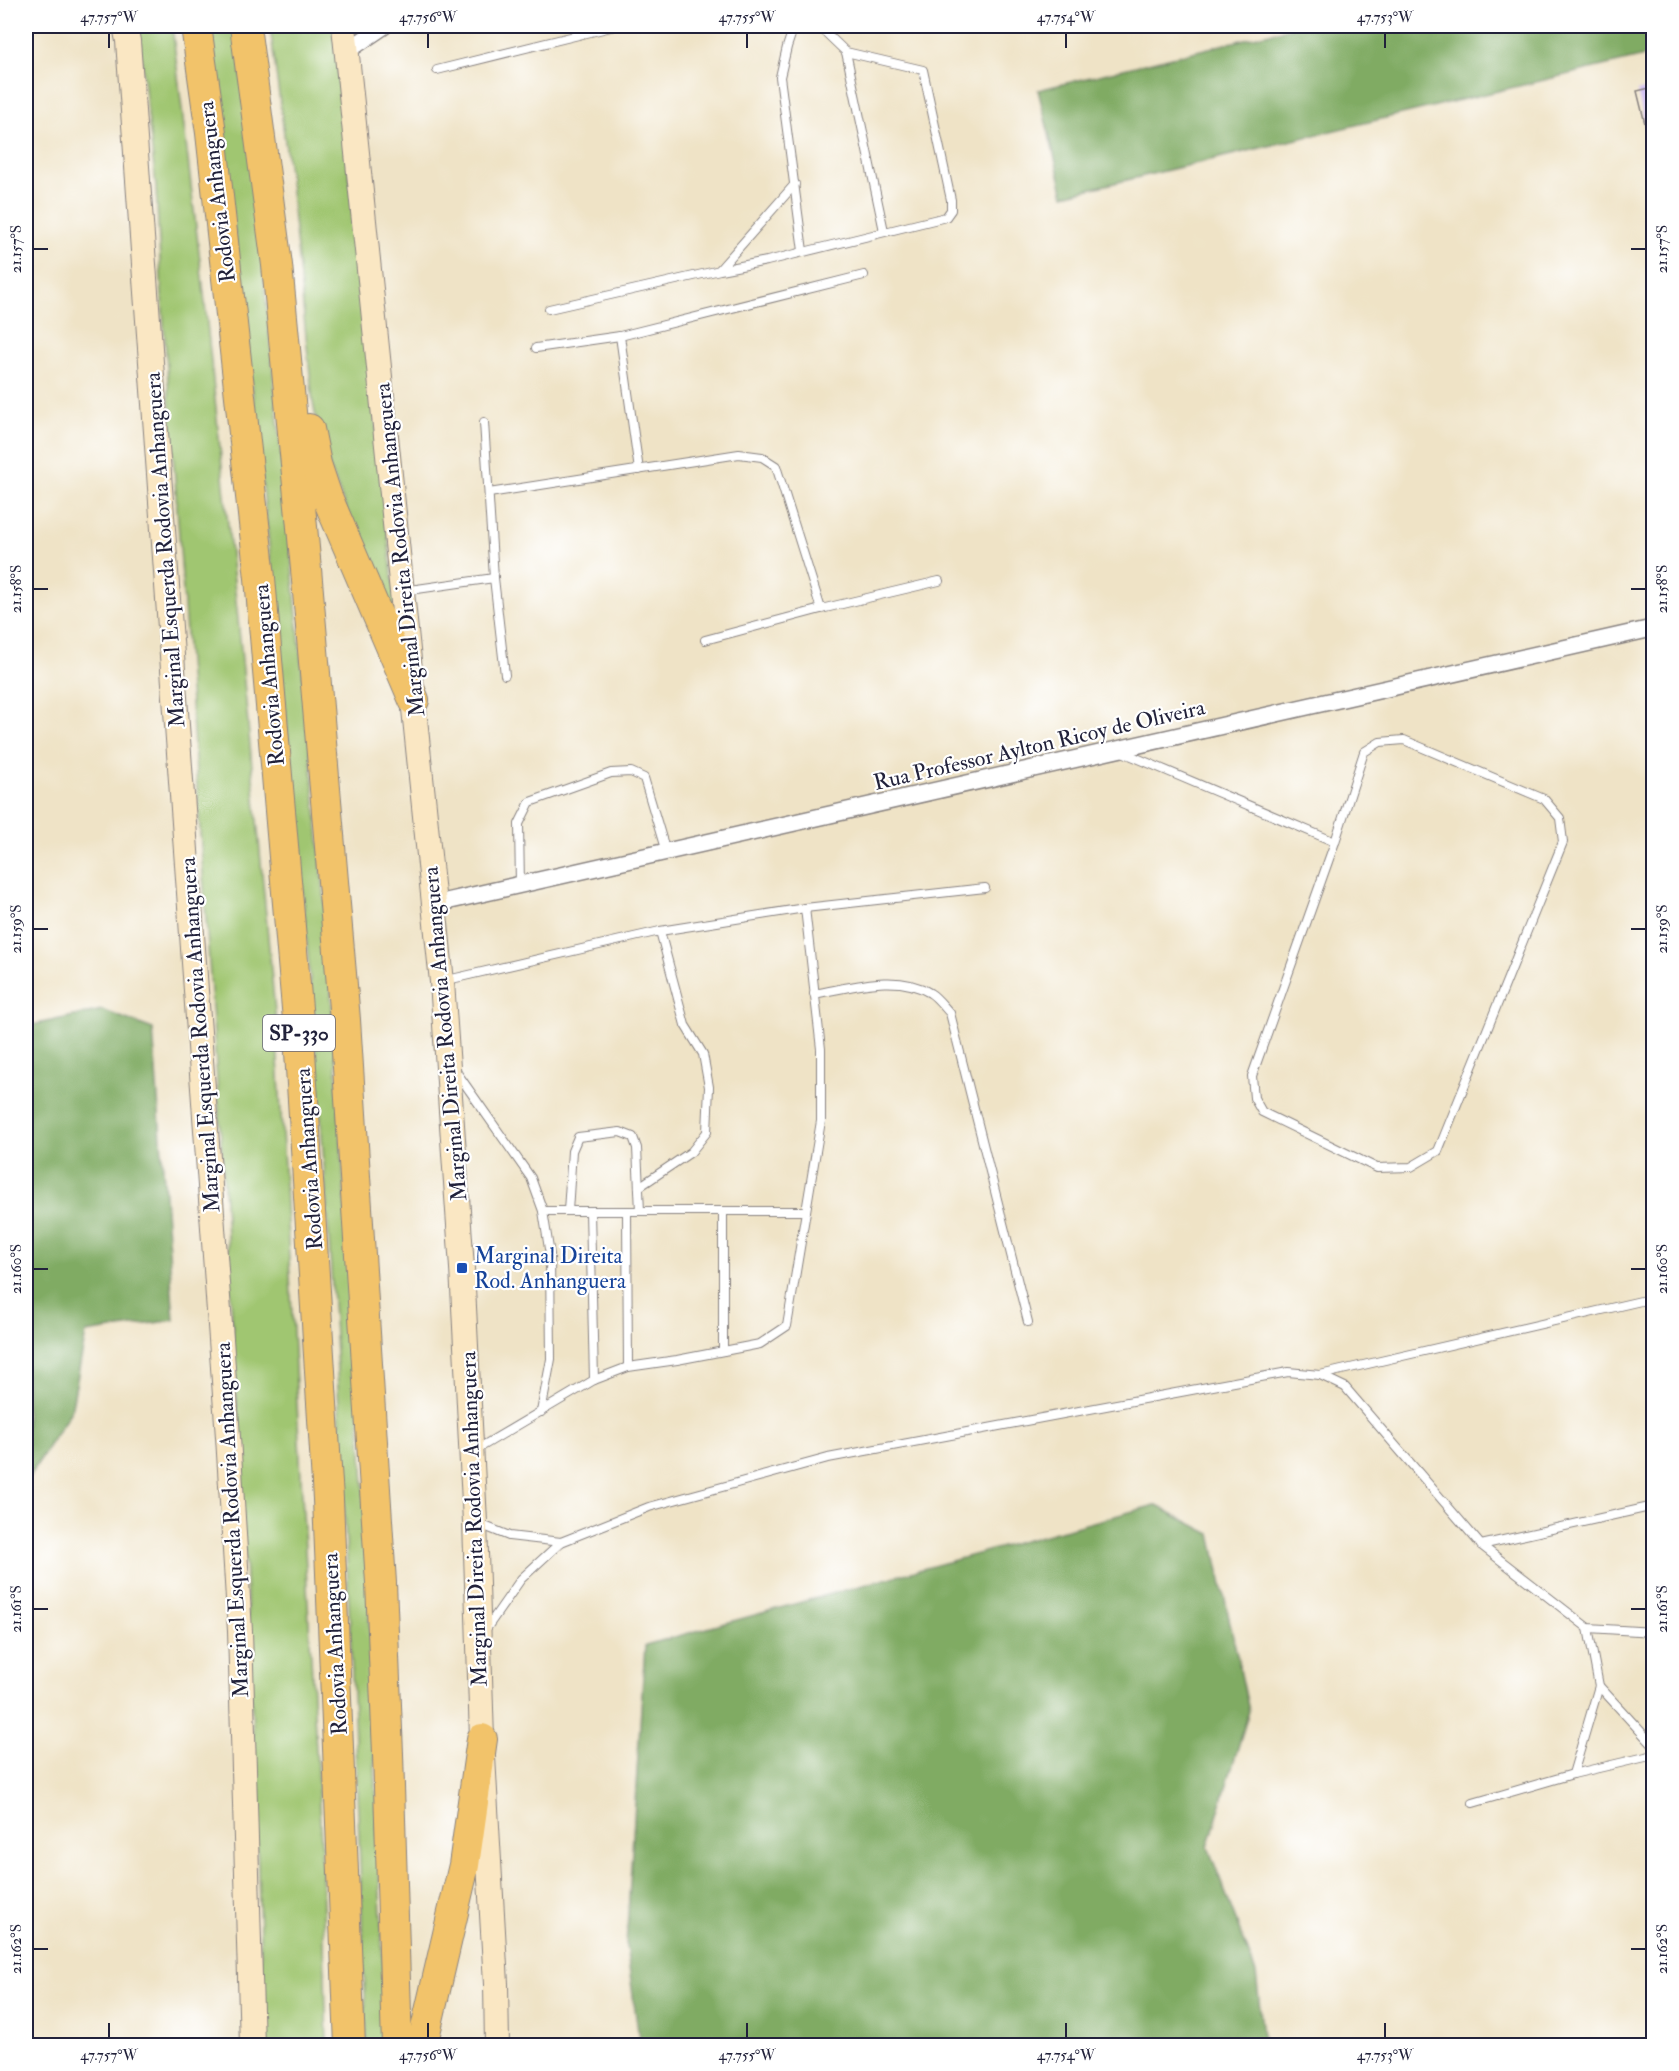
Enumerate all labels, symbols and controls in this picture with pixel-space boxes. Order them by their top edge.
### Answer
text: 47.757°W [80,8,139,27]
text: 47.756°W [399,8,458,27]
text: 47.755°W [718,8,776,27]
text: 47.754°W [1037,8,1096,27]
text: 47.753°W [1357,8,1414,27]
street label: Rodovia Anhanguera [192,99,242,284]
text: 21.157°S [7,225,26,273]
text: 21.157°S [1653,225,1672,273]
street label: Marginal Esquerda Rodovia Anhanguera [139,370,191,729]
street label: Marginal Direita Rodovia Anhanguera [368,381,431,718]
text: 21.158°S [7,565,26,613]
text: 21.158°S [1653,565,1672,613]
street label: Rodovia Anhanguera [247,582,291,767]
street label: Rua Professor Aylton Ricoy de Oliveira [871,693,1209,797]
street label: Marginal Esquerda Rodovia Anhanguera [174,855,226,1214]
street label: Marginal Direita Rodovia Anhanguera [416,865,474,1202]
text: 21.159°S [7,904,26,954]
text: 21.159°S [1653,904,1672,954]
road number: SP-330 [263,1015,335,1051]
street label: Rodovia Anhanguera [289,1066,329,1251]
place label: Marginal Direita Rod. Anhanguera [474,1242,627,1295]
text: 21.160°S [7,1244,26,1294]
text: 21.160°S [1653,1244,1672,1294]
marker: Marginal Direita Rod. Anhanguera [455,1261,469,1275]
street label: Marginal Esquerda Rodovia Anhanguera [209,1340,255,1698]
street label: Marginal Direita Rodovia Anhanguera [454,1350,494,1687]
street label: Rodovia Anhanguera [316,1551,354,1736]
text: 21.161°S [7,1585,26,1633]
text: 21.161°S [1653,1585,1672,1633]
text: 21.162°S [7,1924,26,1974]
text: 21.162°S [1653,1924,1672,1974]
text: 47.757°W [80,2046,139,2065]
text: 47.756°W [399,2046,458,2065]
text: 47.755°W [718,2046,776,2065]
text: 47.754°W [1037,2046,1096,2065]
text: 47.753°W [1357,2046,1414,2065]

